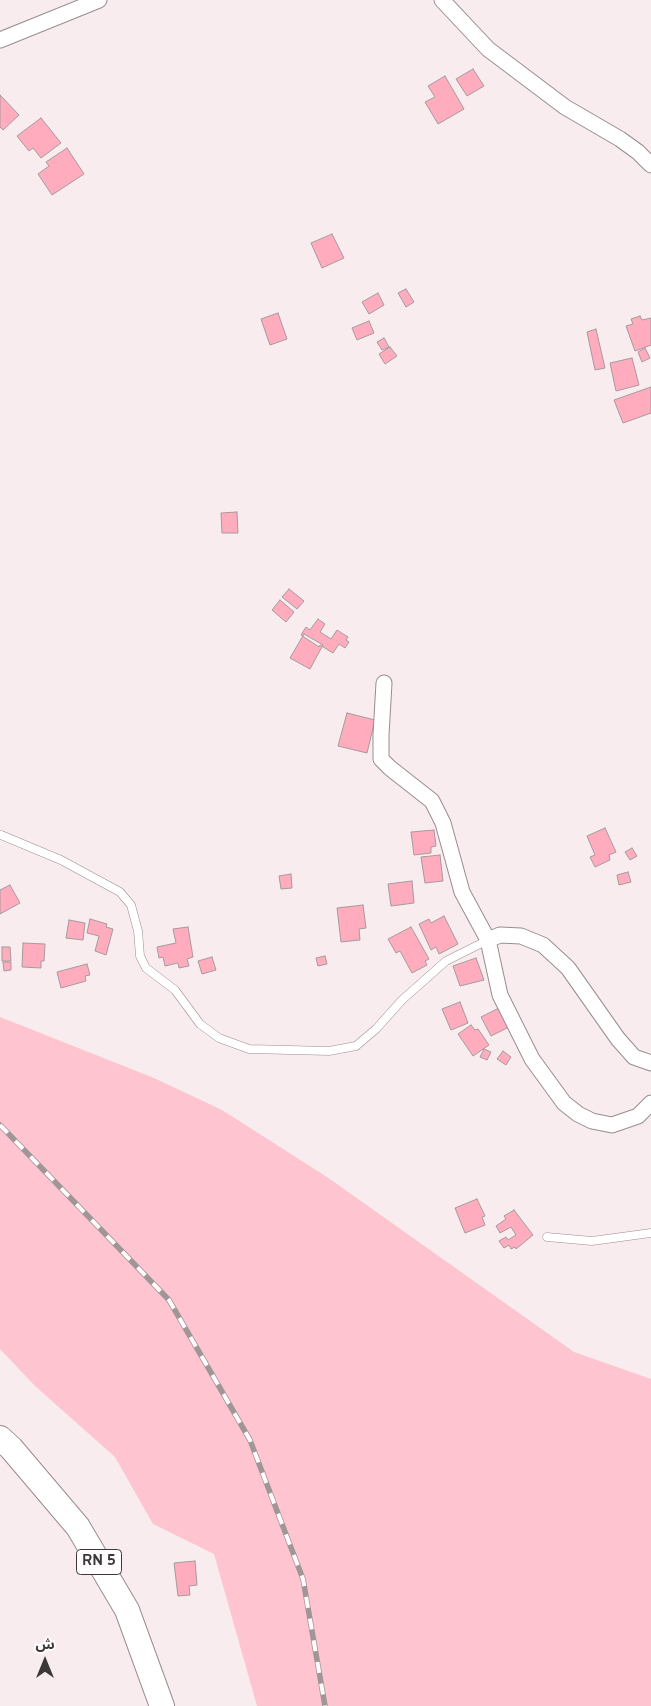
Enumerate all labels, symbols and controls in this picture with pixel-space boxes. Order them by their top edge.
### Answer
road number: RN 5 [76,1550,122,1574]
north arrow [20,1636,70,1686]
text: ش [35,1637,55,1654]

